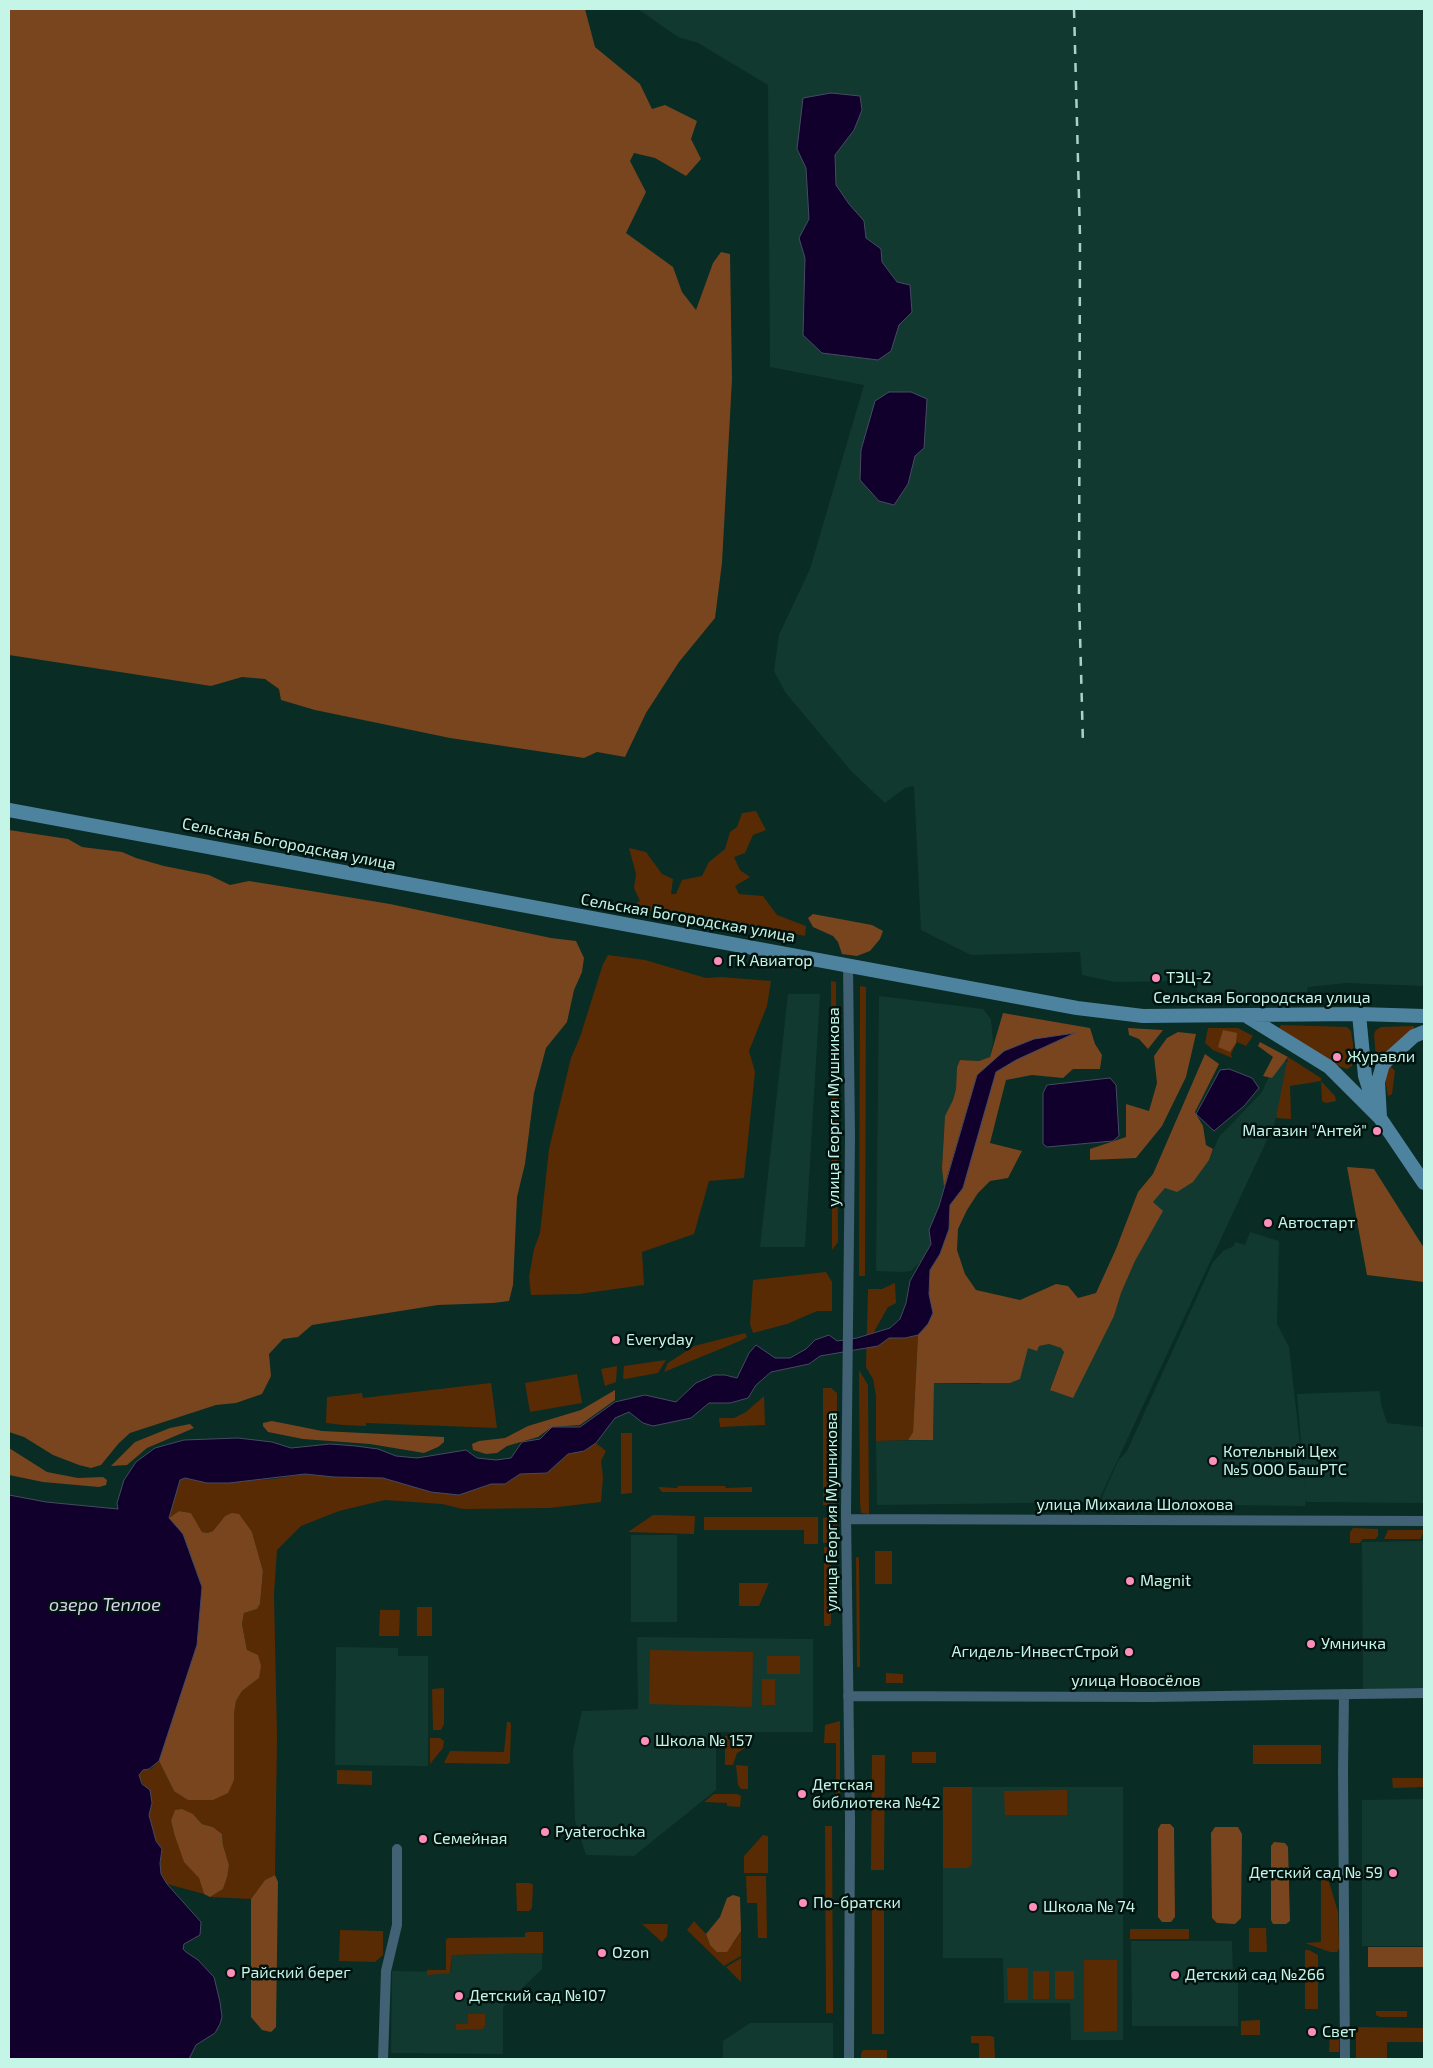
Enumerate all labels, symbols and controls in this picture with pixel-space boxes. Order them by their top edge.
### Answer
street label: Сельская Богородская улица [181,814,397,874]
street label: Сельская Богородская улица [579,890,797,946]
place label: ГК Авиатор [728,951,813,971]
marker: ГК Авиатор [712,955,724,967]
place label: ТЭЦ-2 [1166,968,1212,988]
marker: ТЭЦ-2 [1150,972,1162,984]
street label: Сельская Богородская улица [1153,988,1371,1008]
street label: улица Георгия Мушникова [824,1007,844,1207]
place label: Журавли [1347,1047,1415,1067]
marker: Журавли [1331,1051,1343,1063]
place label: Магазин "Антей" [1242,1121,1367,1141]
marker: Магазин "Антей" [1371,1125,1383,1137]
place label: Автостарт [1278,1213,1355,1233]
marker: Автостарт [1262,1217,1274,1229]
place label: Everyday [626,1330,693,1350]
marker: Everyday [610,1334,622,1346]
street label: улица Георгия Мушникова [822,1412,842,1612]
place label: Котельный Цех №5 ООО БашРТС [1223,1442,1347,1480]
marker: Котельный Цех №5 ООО БашРТС [1207,1455,1219,1467]
street label: улица Михаила Шолохова [1037,1495,1233,1515]
place label: Magnit [1140,1571,1191,1591]
marker: Magnit [1124,1575,1136,1587]
water label: озеро Теплое [49,1594,161,1616]
place label: Умничка [1321,1634,1386,1654]
marker: Умничка [1305,1638,1317,1650]
place label: Агидель-ИнвестСтрой [951,1642,1119,1662]
marker: Агидель-ИнвестСтрой [1123,1646,1135,1658]
street label: улица Новосёлов [1071,1671,1201,1691]
place label: Школа № 157 [655,1731,753,1751]
marker: Школа № 157 [639,1735,651,1747]
place label: Детская библиотека №42 [812,1775,940,1813]
marker: Детская библиотека №42 [796,1788,808,1800]
place label: Pyaterochka [555,1822,646,1842]
marker: Pyaterochka [539,1826,551,1838]
place label: Семейная [433,1829,507,1849]
marker: Семейная [417,1833,429,1845]
place label: Детский сад № 59 [1249,1863,1383,1883]
marker: Детский сад № 59 [1387,1867,1399,1879]
place label: По-братски [813,1893,901,1913]
marker: По-братски [797,1897,809,1909]
place label: Школа № 74 [1043,1897,1135,1917]
marker: Школа № 74 [1027,1901,1039,1913]
place label: Ozon [612,1943,649,1963]
marker: Ozon [596,1947,608,1959]
place label: Райский берег [241,1963,351,1983]
place label: Детский сад №266 [1185,1965,1325,1985]
marker: Райский берег [225,1967,237,1979]
marker: Детский сад №266 [1169,1969,1181,1981]
place label: Детский сад №107 [469,1986,606,2006]
marker: Детский сад №107 [453,1990,465,2002]
place label: Свет [1322,2022,1356,2042]
marker: Свет [1306,2026,1318,2038]

